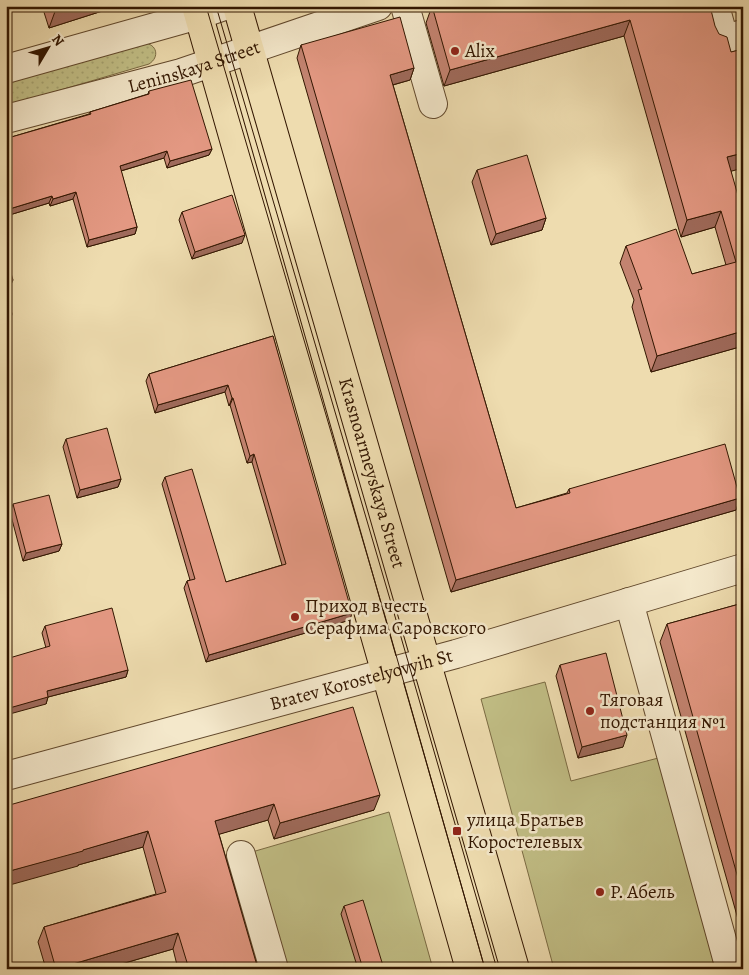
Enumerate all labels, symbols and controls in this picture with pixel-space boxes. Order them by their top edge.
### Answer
north arrow [22,22,72,72]
text: N [47,30,68,50]
street label: Leninskaya Street [125,34,263,99]
place label: Alix [464,38,495,64]
marker: Alix [449,45,461,57]
street label: Krasnoarmeyskaya Street [332,375,412,571]
place label: Приход в честь Серафима Саровского [305,593,486,641]
marker: Приход в честь Серафима Саровского [289,611,301,623]
street label: Bratev Korostelyovyih St [267,642,456,717]
place label: Тяговая подстанция №1 [600,687,726,735]
marker: Тяговая подстанция №1 [584,705,596,717]
place label: улица Братьев Коростелевых [466,807,584,855]
marker: улица Братьев Коростелевых [451,825,463,837]
place label: Р. Абель [610,879,674,905]
marker: Р. Абель [594,886,606,898]

